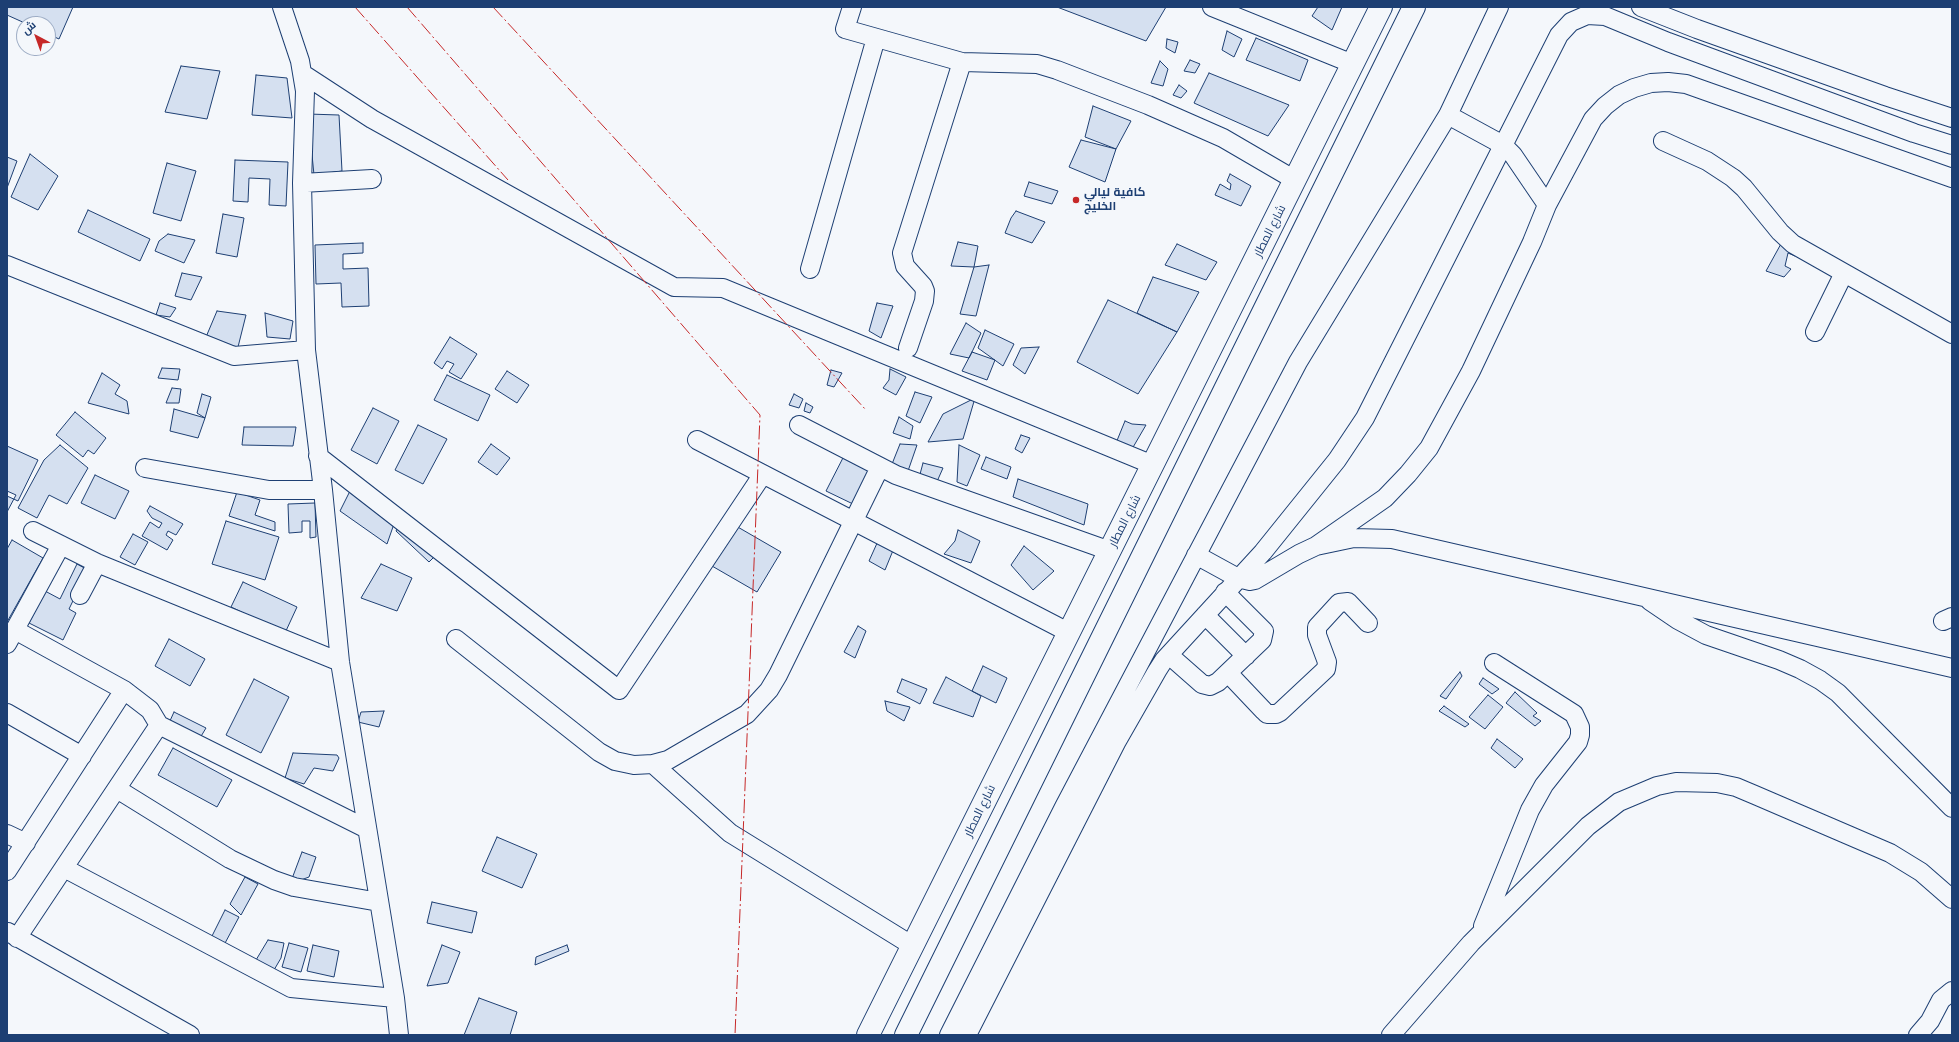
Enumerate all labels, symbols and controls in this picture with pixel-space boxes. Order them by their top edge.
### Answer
north arrow [16,16,56,56]
text: ش [19,18,39,38]
place label: كافية ليالي الخليج [1084,186,1145,214]
marker: كافية ليالي الخليج [1071,195,1081,205]
street label: شارع المطار [1251,203,1289,259]
street label: شارع المطار [1106,493,1144,549]
street label: شارع المطار [961,782,999,840]

